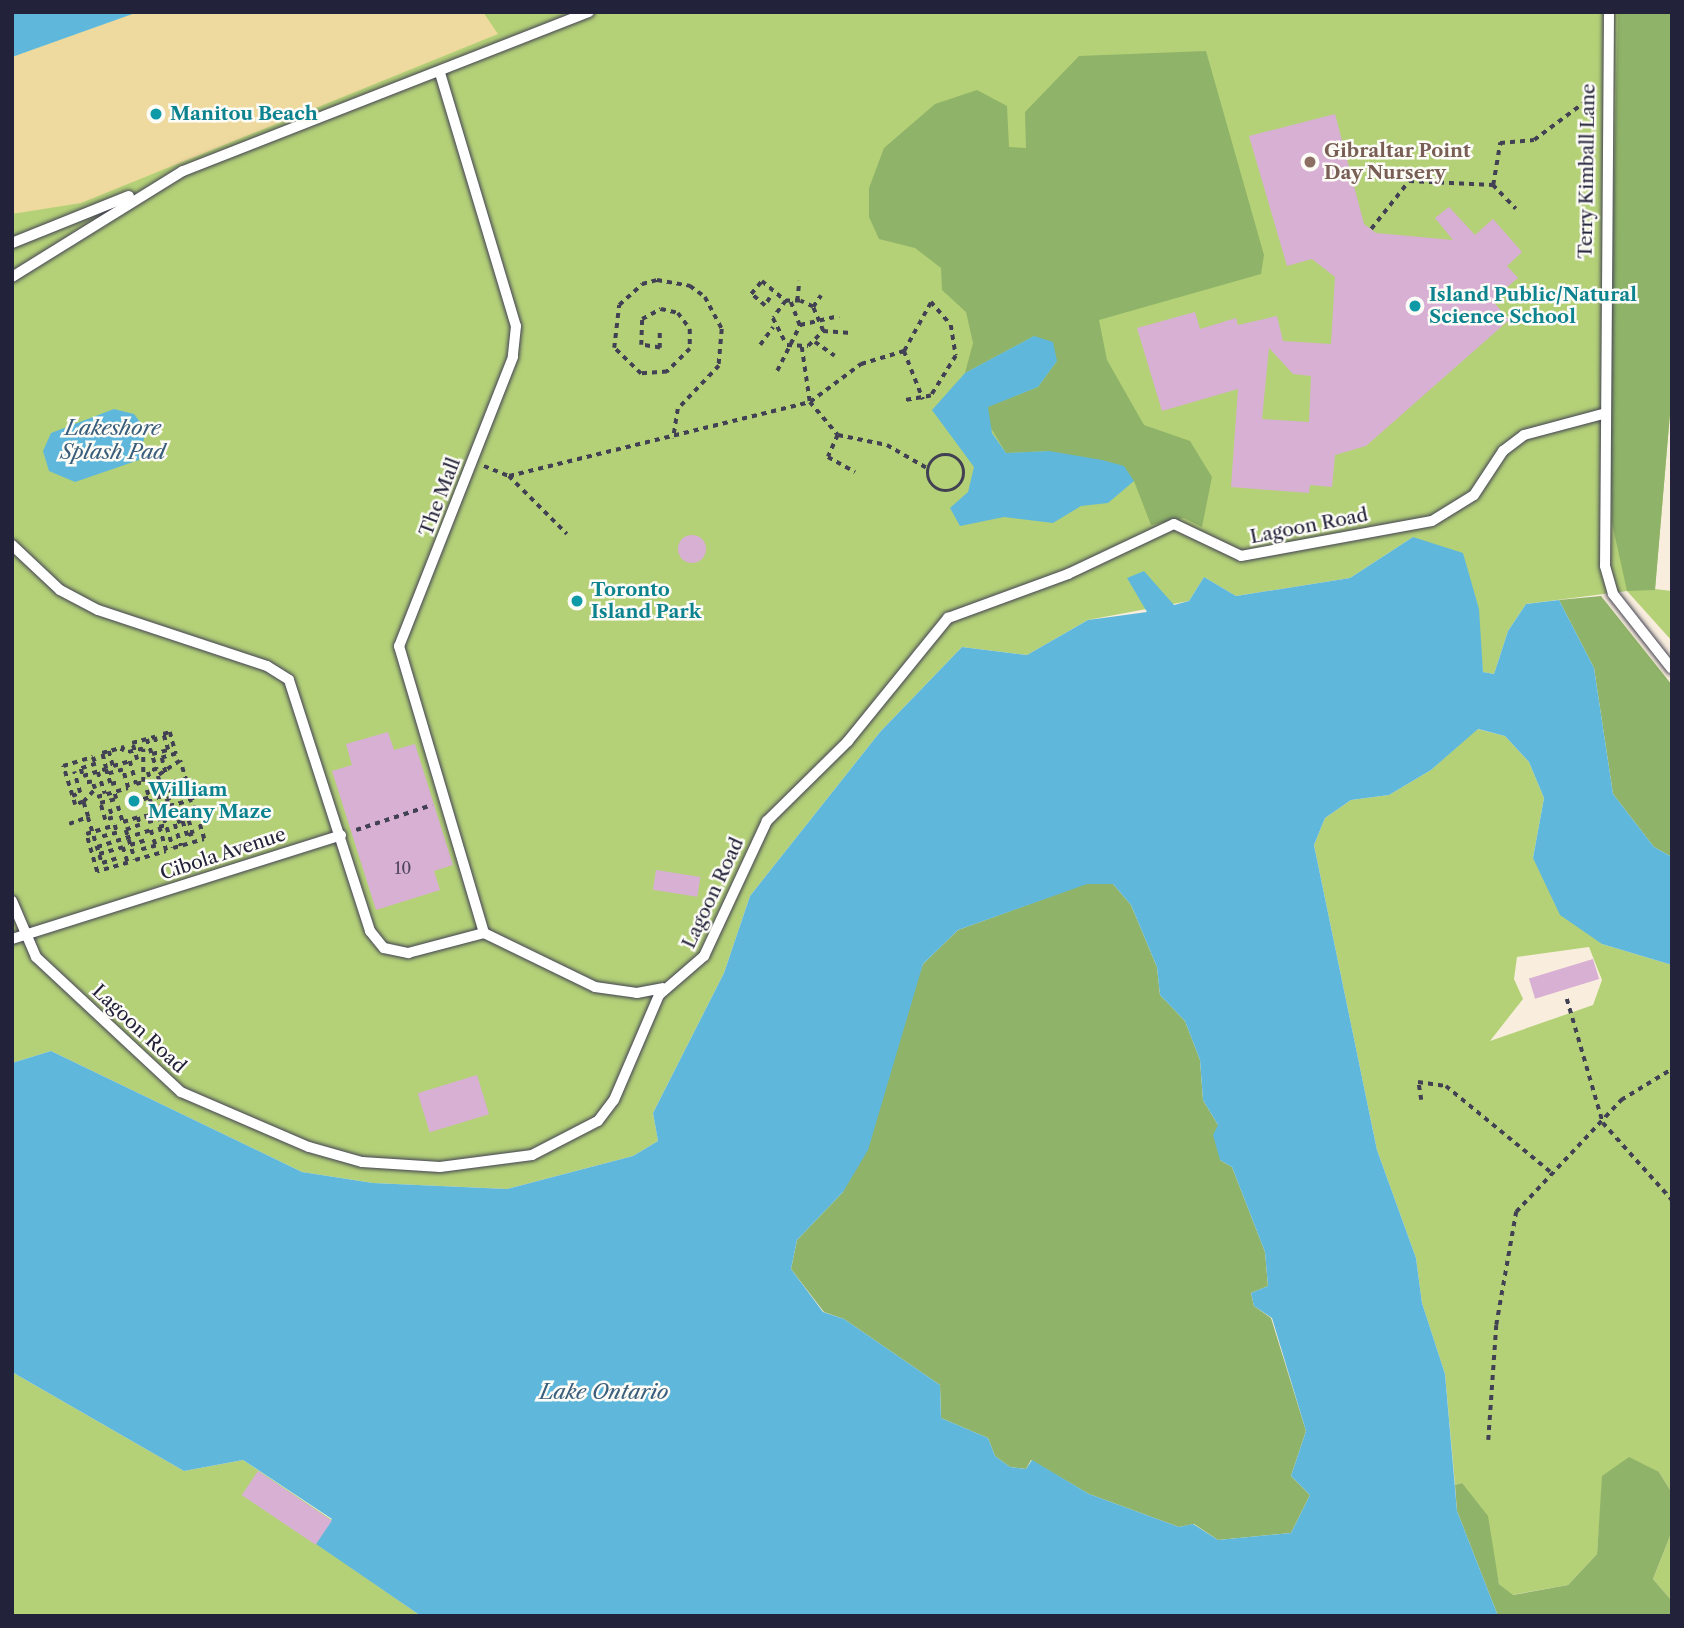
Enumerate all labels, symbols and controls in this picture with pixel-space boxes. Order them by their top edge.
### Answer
street label: Terry Kimball Lane [1574,83,1600,259]
place label: Manitou Beach [170,103,318,125]
marker: Manitou Beach [148,106,164,122]
place label: Gibraltar Point Day Nursery [1324,140,1471,184]
marker: Gibraltar Point Day Nursery [1302,154,1318,170]
place label: Island Public/Natural Science School [1429,284,1637,328]
marker: Island Public/Natural Science School [1407,298,1423,314]
water label: Lakeshore Splash Pad [60,415,166,465]
street label: The Mall [415,455,465,539]
street label: Lagoon Road [1248,503,1370,549]
place label: Toronto Island Park [591,579,701,623]
marker: Toronto Island Park [569,593,585,609]
place label: William Meany Maze [148,779,272,823]
marker: William Meany Maze [126,793,142,809]
street label: Cibola Avenue [157,823,289,885]
street label: Lagoon Road [677,834,749,952]
house number: 10 [395,858,411,878]
street label: Lagoon Road [87,980,191,1078]
water label: Lake Ontario [540,1379,668,1405]

